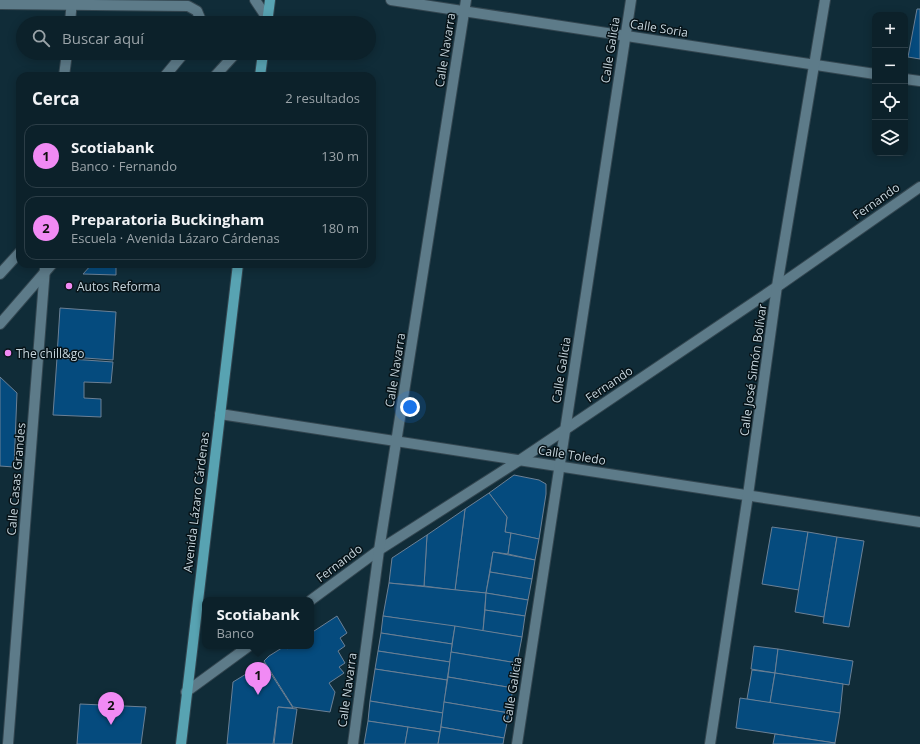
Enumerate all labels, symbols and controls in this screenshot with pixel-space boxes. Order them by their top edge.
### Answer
street label: Calle Navarra [431,12,459,88]
map controls [872,12,908,156]
button: + [872,12,908,48]
street label: Calle Soria [629,15,689,41]
search box [16,16,376,60]
street label: Calle Galicia [596,16,624,84]
icon: search [30,27,52,49]
text: Buscar aquí [62,28,144,48]
button: − [872,48,908,84]
button: locate [872,84,908,120]
text: Cerca [32,87,80,110]
text: 2 resultados [285,89,360,107]
button: layers [872,120,908,156]
text: Scotiabank [71,137,154,157]
text: 1 [42,147,50,165]
text: 130 m [321,147,359,165]
text: Banco · Fernando [71,157,177,175]
street label: Fernando [849,179,903,223]
text: Preparatoria Buckingham [71,209,264,229]
text: 2 [42,219,50,237]
text: 180 m [321,219,359,237]
text: Escuela · Avenida Lázaro Cárdenas [71,229,280,247]
place label: Autos Reforma [77,278,160,295]
marker: Autos Reforma [64,281,74,291]
street label: Calle José Simón Bolívar [735,303,771,437]
street label: Calle Navarra [381,332,409,408]
street label: Calle Galicia [547,336,575,404]
place label: The chill&go [16,345,85,362]
marker: The chill&go [3,348,13,358]
street label: Fernando [582,362,636,406]
your location [400,397,420,417]
street label: Calle Casas Grandes [3,422,29,536]
street label: Avenida Lázaro Cárdenas [179,431,213,573]
street label: Calle Toledo [537,441,607,469]
street label: Fernando [312,540,366,586]
popup [202,597,314,649]
text: Scotiabank [216,604,300,624]
text: Banco [216,624,254,642]
street label: Calle Navarra [333,652,361,728]
street label: Calle Galicia [498,656,526,724]
pin: 1 [245,662,271,695]
pin: 2 [98,692,124,725]

